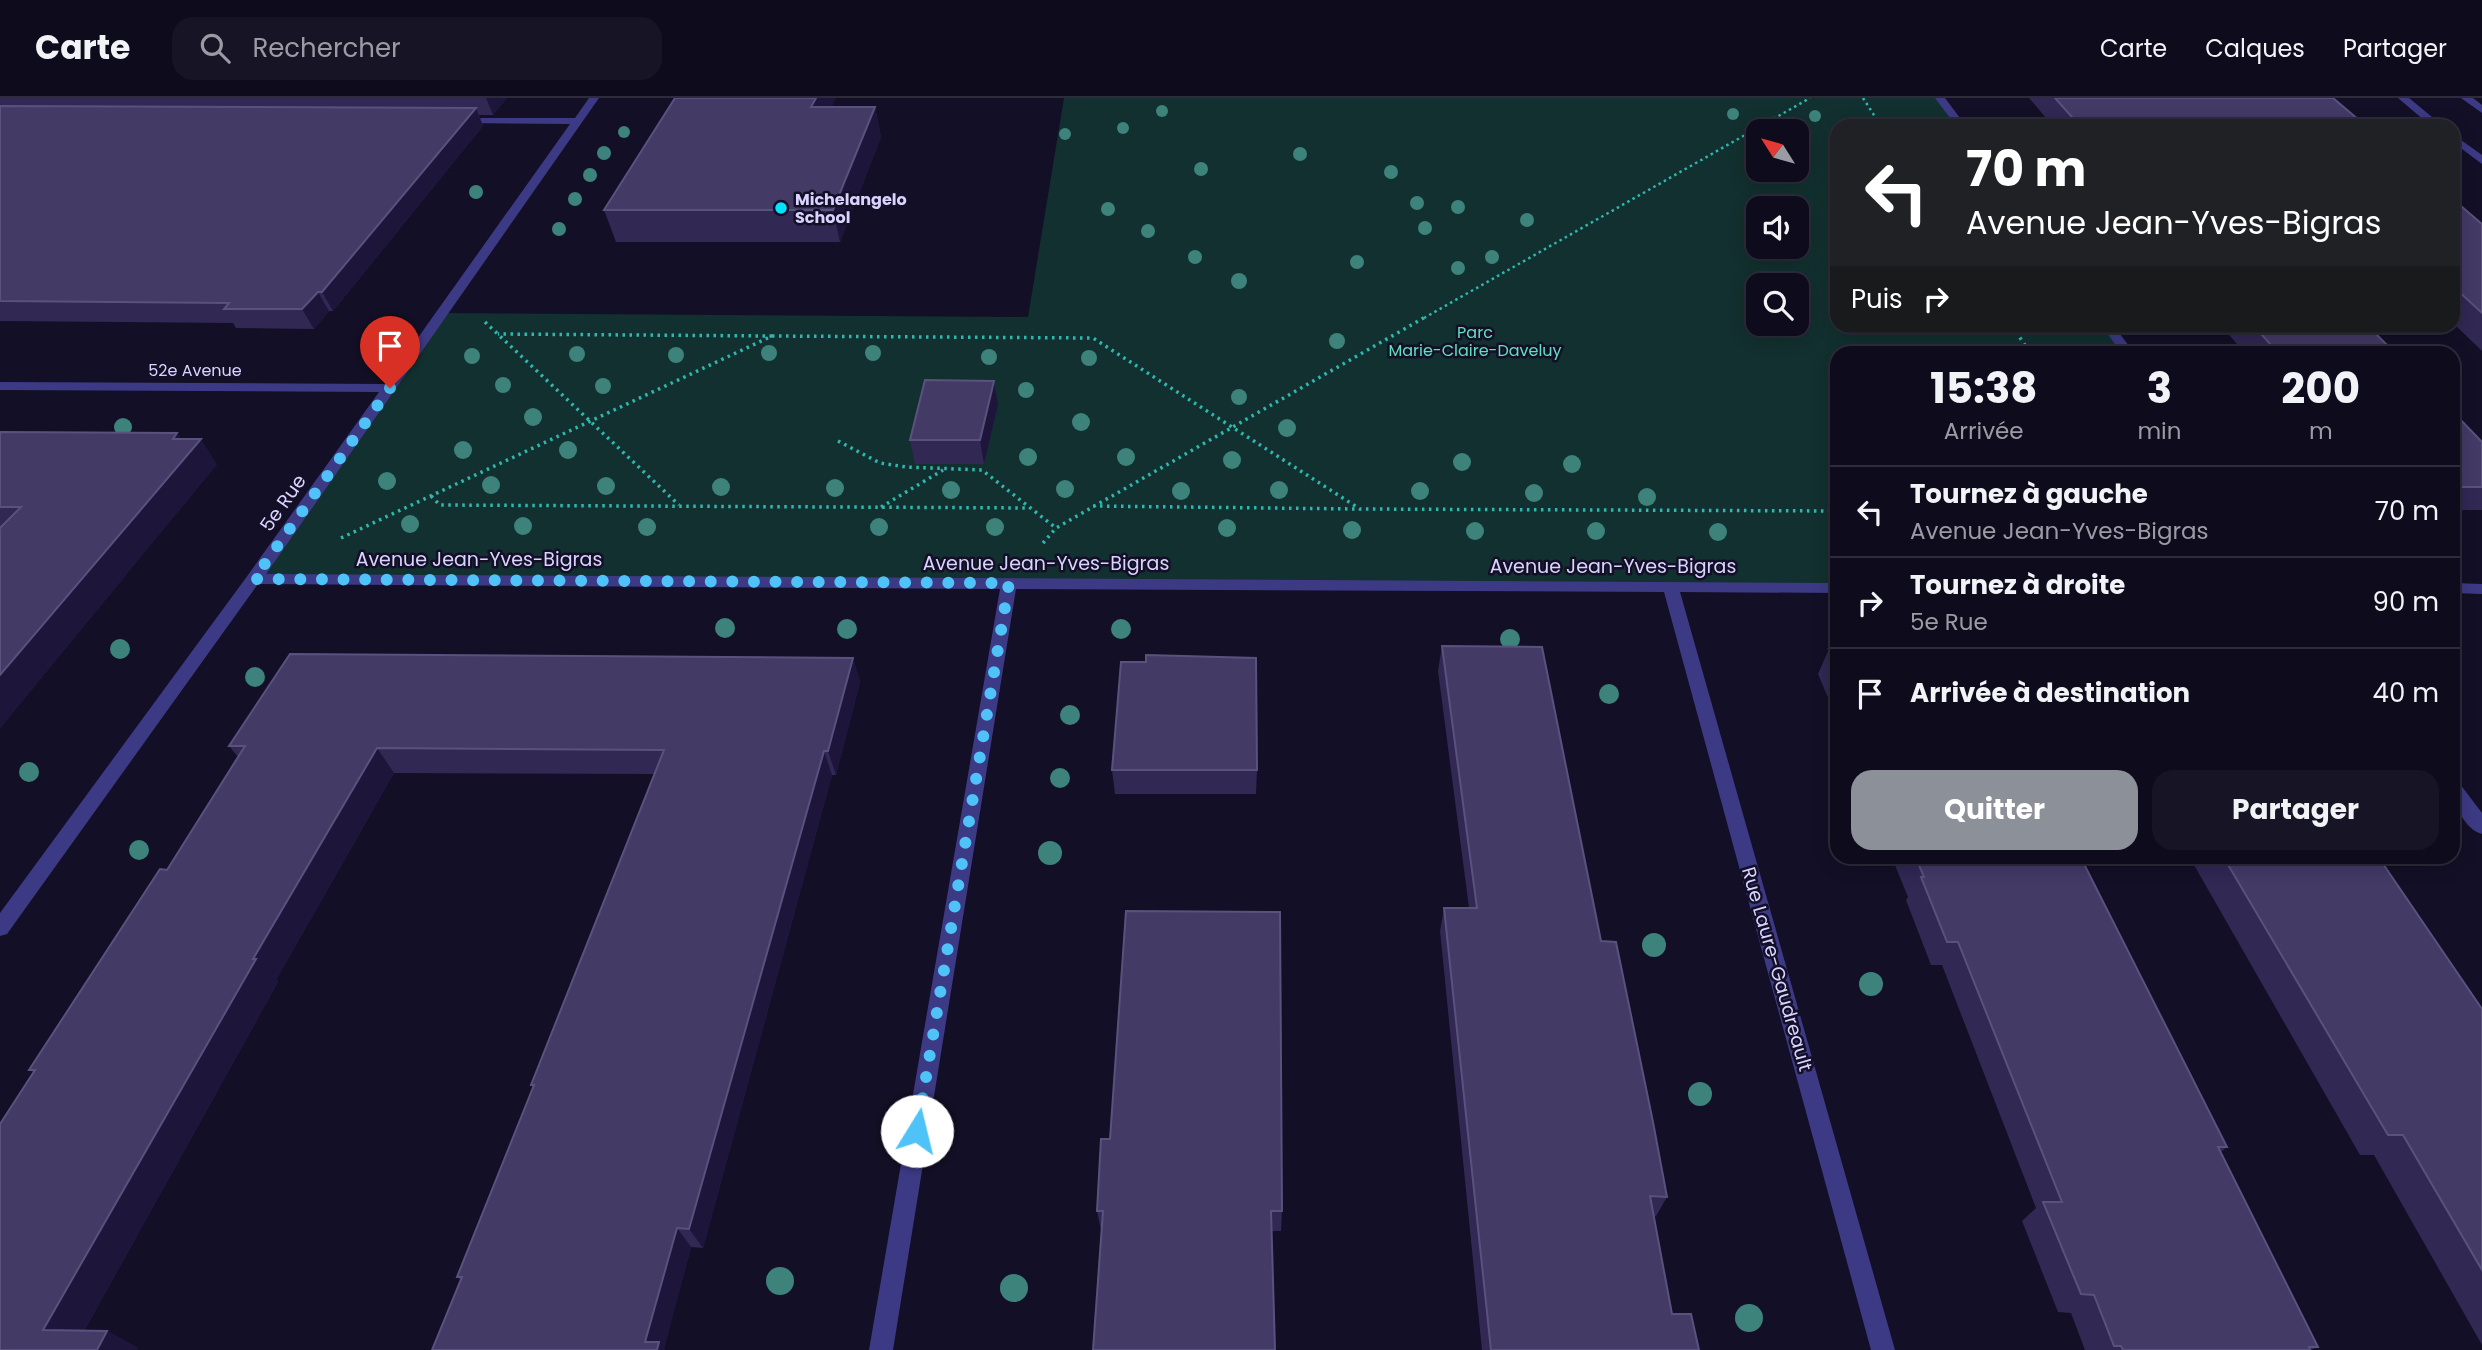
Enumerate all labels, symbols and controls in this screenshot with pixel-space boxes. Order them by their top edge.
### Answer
search box [172,17,662,80]
text: Carte [35,24,130,71]
icon: search [196,29,234,67]
text: Rechercher [252,30,401,66]
text: Carte [2100,32,2167,65]
text: Calques [2205,32,2305,65]
text: Partager [2343,32,2447,65]
north arrow [1746,119,1810,182]
map controls [1746,119,1809,336]
text: 70 m [1966,135,2086,203]
icon: left [1851,147,1942,238]
place label: Michelangelo School [795,188,907,229]
button: sound [1746,196,1809,259]
marker: Michelangelo School [773,200,789,216]
text: Avenue Jean-Yves-Bigras [1966,200,2381,245]
button: search [1746,273,1809,336]
icon: right [1917,280,1955,318]
text: Puis [1851,281,1903,317]
pin [360,316,420,388]
park label: Parc Marie-Claire-Daveluy [1388,321,1562,362]
icon: arrive [371,327,409,365]
street label: 52e Avenue [148,359,242,382]
text: 15:38 [1930,359,2038,418]
text: 3 [2147,359,2172,418]
text: 200 [2281,359,2360,418]
text: Arrivée [1944,415,2024,447]
text: min [2137,415,2181,447]
text: m [2309,415,2333,447]
street label: 5e Rue [254,469,312,537]
text: Tournez à gauche [1910,476,2148,512]
icon: left [1851,493,1889,531]
text: 70 m [2375,493,2439,529]
text: Avenue Jean-Yves-Bigras [1910,515,2209,547]
street label: Avenue Jean-Yves-Bigras [356,546,602,573]
street label: Avenue Jean-Yves-Bigras [923,550,1169,577]
street label: Avenue Jean-Yves-Bigras [1490,553,1736,580]
text: Tournez à droite [1910,567,2125,603]
icon: right [1851,584,1889,622]
text: 90 m [2373,584,2439,620]
text: 5e Rue [1910,606,1988,638]
icon: arrive [1851,675,1889,713]
text: Arrivée à destination [1910,675,2190,711]
text: 40 m [2373,675,2439,711]
button: Quitter [1851,770,2138,850]
button: Partager [2152,770,2439,850]
street label: Rue Laure-Gaudreault [1735,864,1819,1074]
position arrow [880,1094,954,1168]

